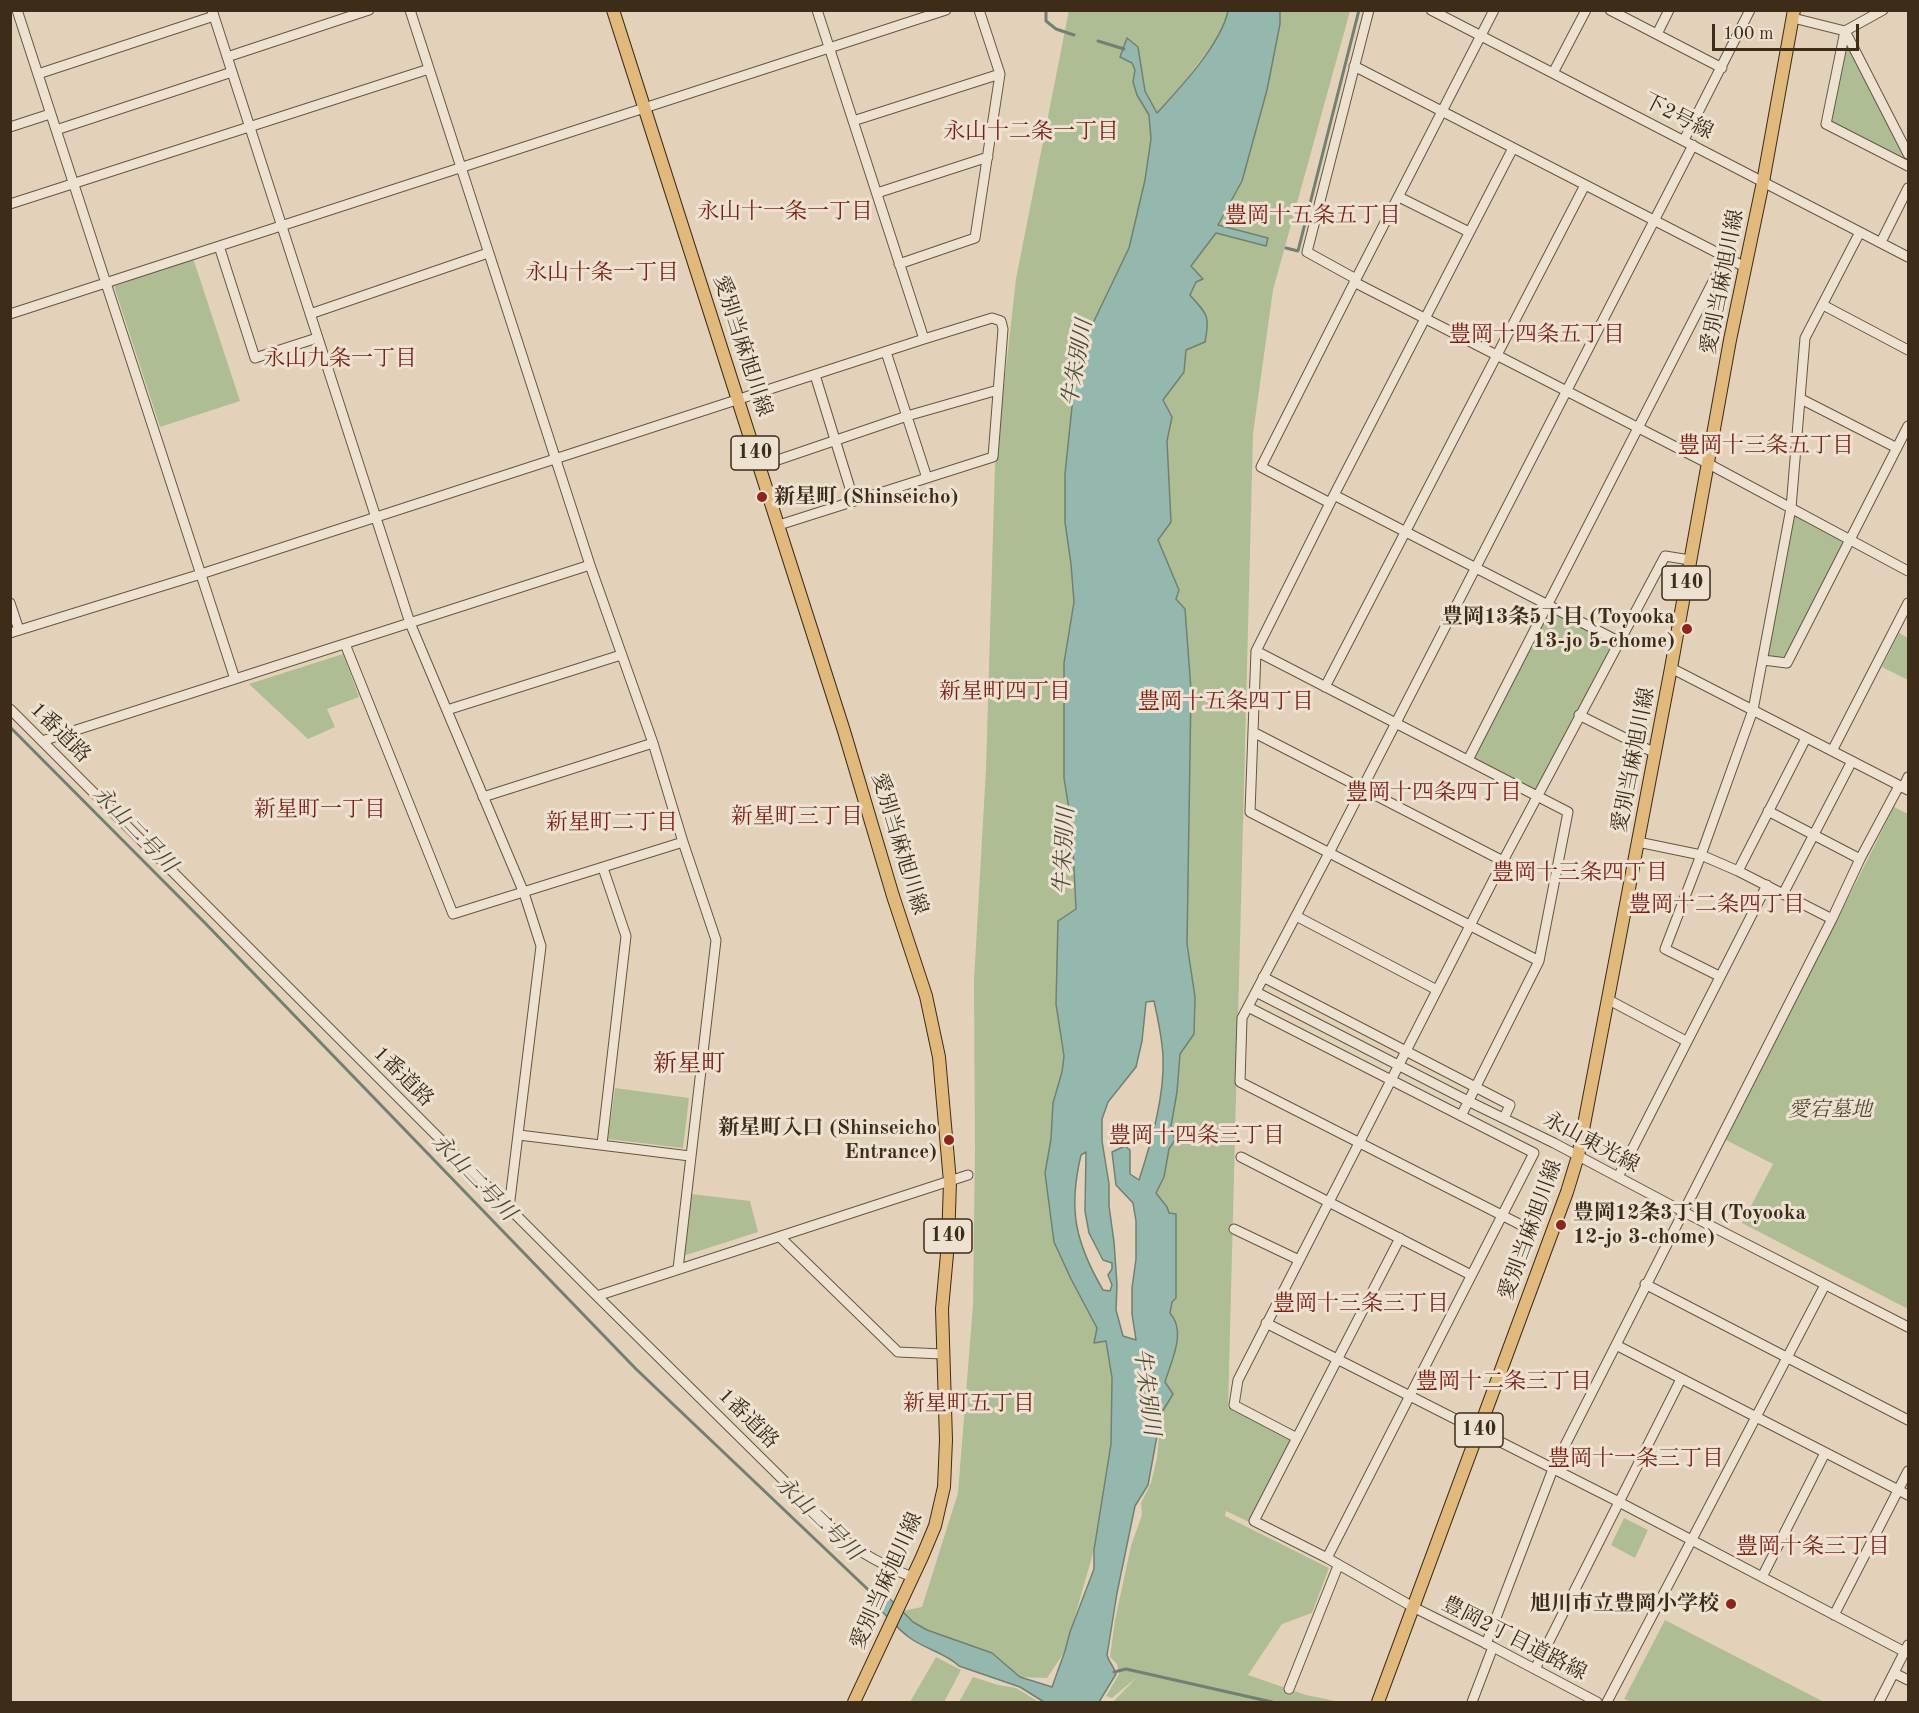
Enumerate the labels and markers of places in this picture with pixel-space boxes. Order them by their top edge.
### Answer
place label: 新星町 (Shinseicho) [774,484,958,510]
marker: 新星町 (Shinseicho) [755,490,769,504]
place label: 豊岡13条5丁目 (Toyooka 13-jo 5-chome) [1442,604,1675,654]
marker: 豊岡13条5丁目 (Toyooka 13-jo 5-chome) [1680,622,1694,636]
place label: 新星町入口 (Shinseicho Entrance) [718,1115,937,1165]
marker: 新星町入口 (Shinseicho Entrance) [942,1133,956,1147]
place label: 豊岡12条3丁目 (Toyooka 12-jo 3-chome) [1573,1200,1806,1250]
marker: 豊岡12条3丁目 (Toyooka 12-jo 3-chome) [1554,1218,1568,1232]
place label: 旭川市立豊岡小学校 [1530,1591,1719,1617]
marker: 旭川市立豊岡小学校 [1724,1597,1738,1611]

